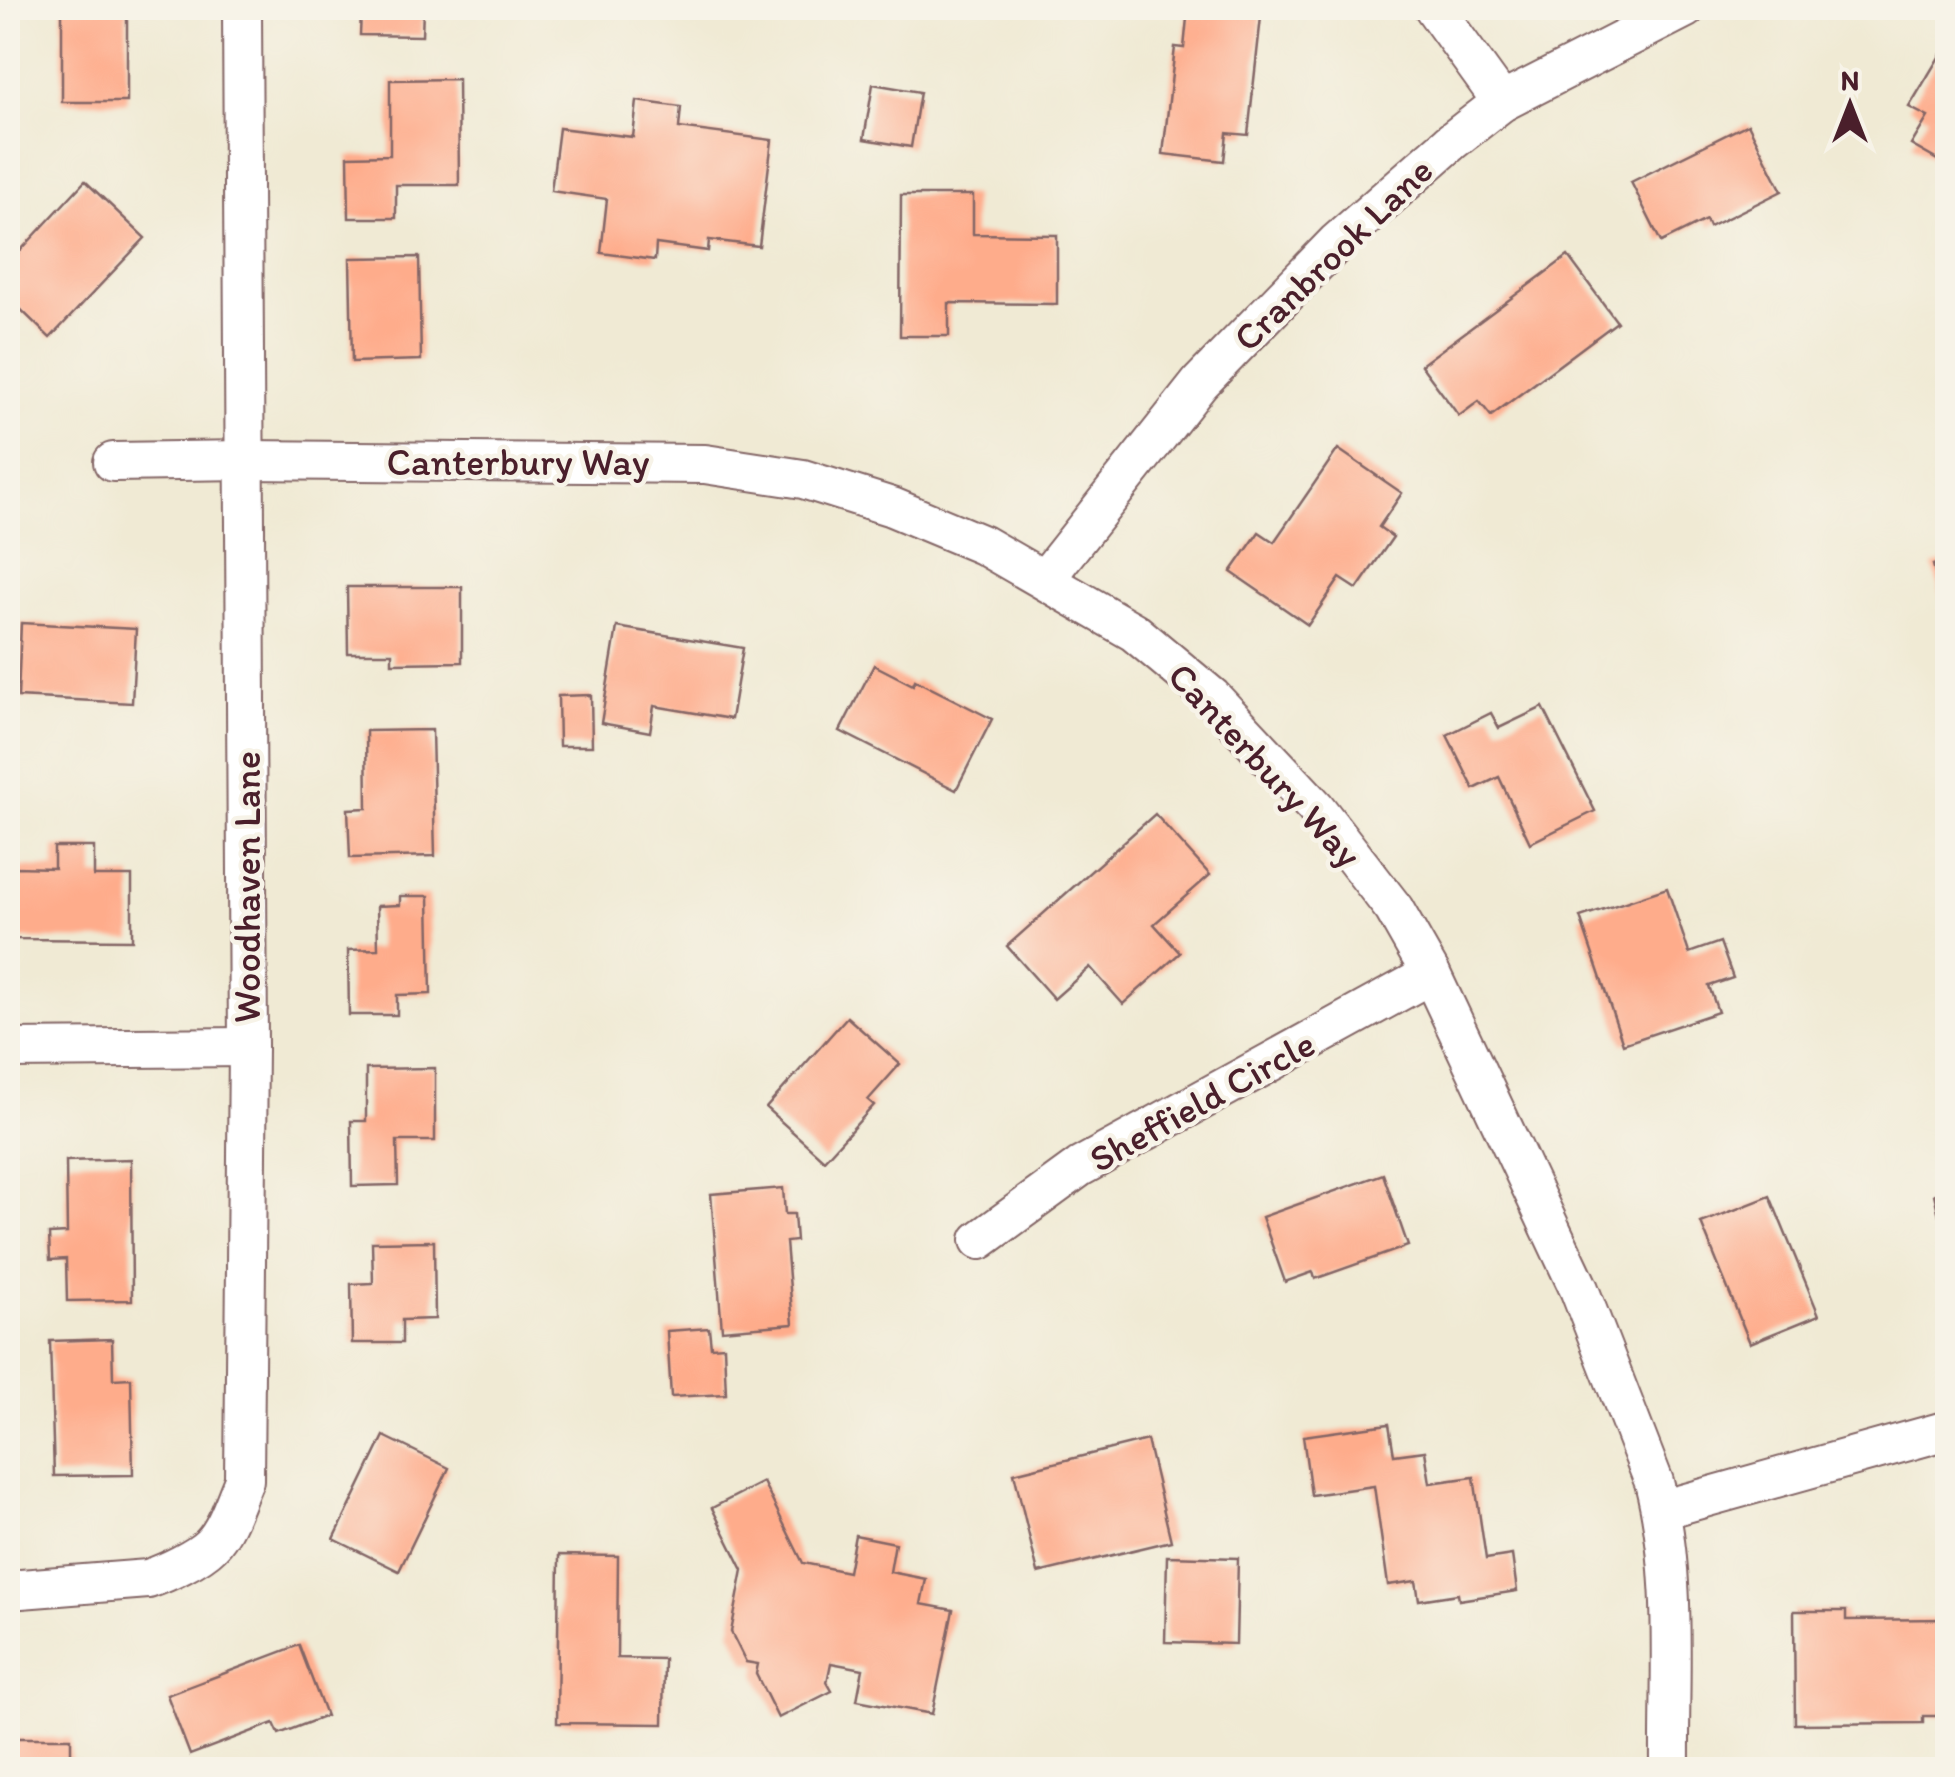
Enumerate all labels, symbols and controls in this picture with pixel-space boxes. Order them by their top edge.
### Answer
north arrow [1800,55,1900,155]
text: N [1841,63,1859,97]
street label: Cranbrook Lane [1224,147,1442,361]
street label: Canterbury Way [386,439,650,485]
street label: Canterbury Way [1158,653,1372,877]
street label: Woodhaven Lane [224,751,270,1023]
street label: Sheffield Circle [1081,1020,1323,1182]

